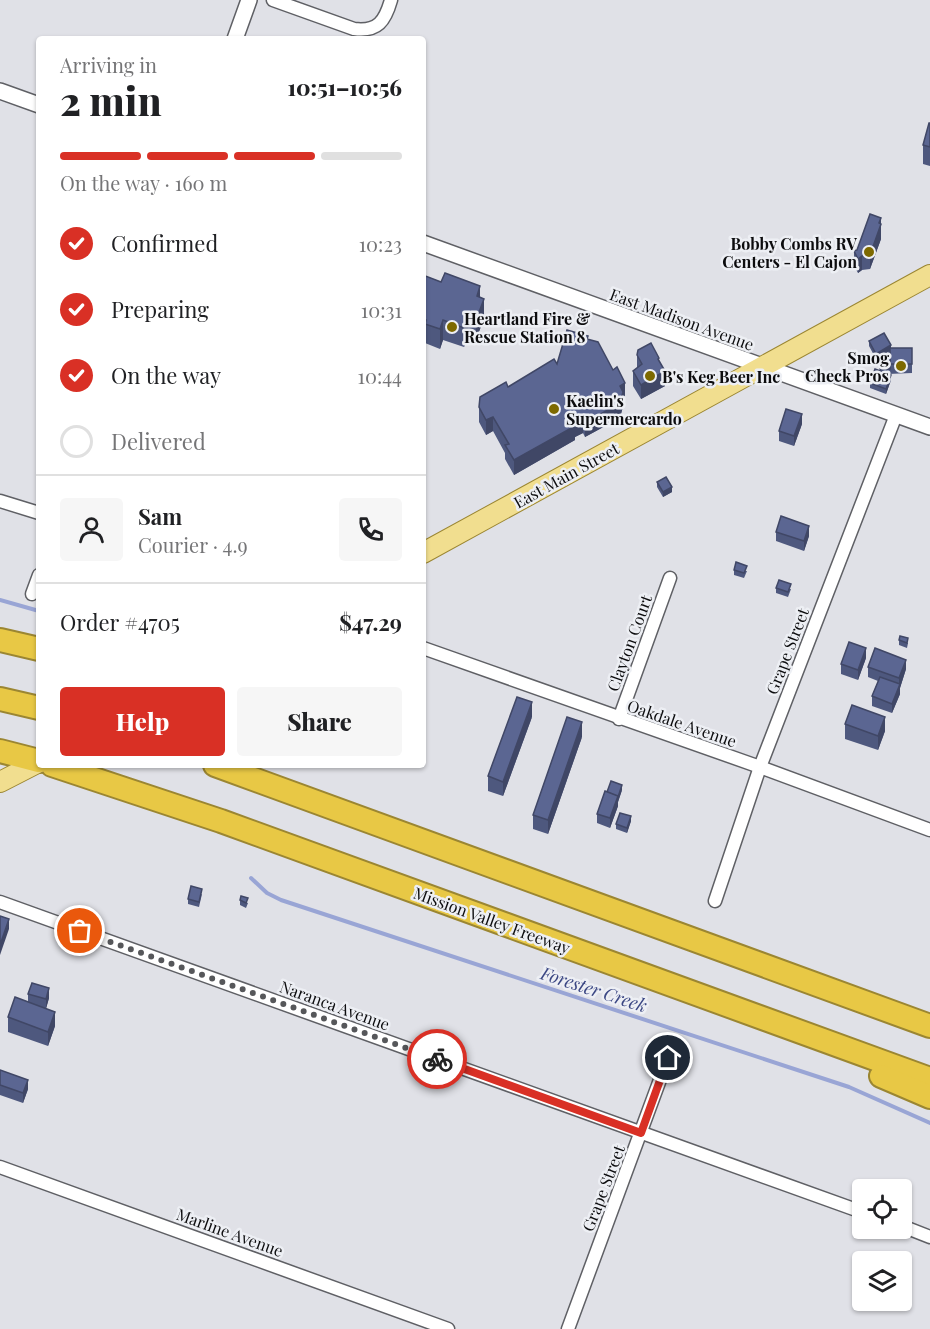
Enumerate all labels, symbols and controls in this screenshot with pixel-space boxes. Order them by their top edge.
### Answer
text: Arriving in [60,51,157,78]
text: 10:51–10:56 [288,72,402,102]
text: 2 min [60,74,162,126]
text: On the way · 160 m [60,169,227,196]
icon: check [60,227,93,260]
text: Confirmed [111,228,218,258]
text: 10:23 [359,230,402,257]
place label: Bobby Combs RV Centers - El Cajon [722,233,857,272]
marker: Bobby Combs RV Centers - El Cajon [862,245,876,259]
street label: East Madison Avenue [607,283,757,355]
icon: check [60,293,93,326]
text: Preparing [111,294,209,324]
text: 10:31 [361,296,402,323]
place label: Heartland Fire & Rescue Station 8 [464,308,591,347]
marker: Heartland Fire & Rescue Station 8 [445,320,459,334]
place label: Smog Check Pros [805,347,889,386]
icon: check [60,359,93,392]
marker: Smog Check Pros [894,359,908,373]
text: On the way [111,360,221,390]
text: 10:44 [358,362,402,389]
place label: B's Keg Beer Inc [662,366,780,387]
marker: B's Keg Beer Inc [643,369,657,383]
place label: Kaelin's Supermercardo [566,390,682,429]
marker: Kaelin's Supermercardo [547,402,561,416]
text: Delivered [111,426,206,456]
street label: East Main Street [510,437,623,513]
button: person [60,498,123,561]
button: phone [339,498,402,561]
text: Sam [138,501,182,531]
text: Courier · 4.9 [138,531,248,558]
street label: Clayton Court [602,591,656,694]
street label: Grape Street [761,605,813,697]
text: Order #4705 [60,607,180,637]
text: $47.29 [339,607,402,637]
button: Help [60,687,225,756]
button: Share [237,687,402,756]
street label: Oakdale Avenue [625,694,739,752]
street label: Mission Valley Freeway [411,882,573,958]
pin [54,905,105,956]
icon: bag [63,914,96,947]
water label: Forester Creek [537,960,650,1017]
street label: Naranca Avenue [277,975,393,1035]
courier [407,1029,467,1089]
pin [642,1032,693,1083]
icon: home [651,1041,684,1074]
icon: bike [421,1043,454,1076]
street label: Grape Street [577,1142,629,1234]
map controls [852,1179,912,1311]
button: locate [852,1179,912,1239]
street label: Marline Avenue [174,1203,286,1261]
button: layers [852,1251,912,1311]

